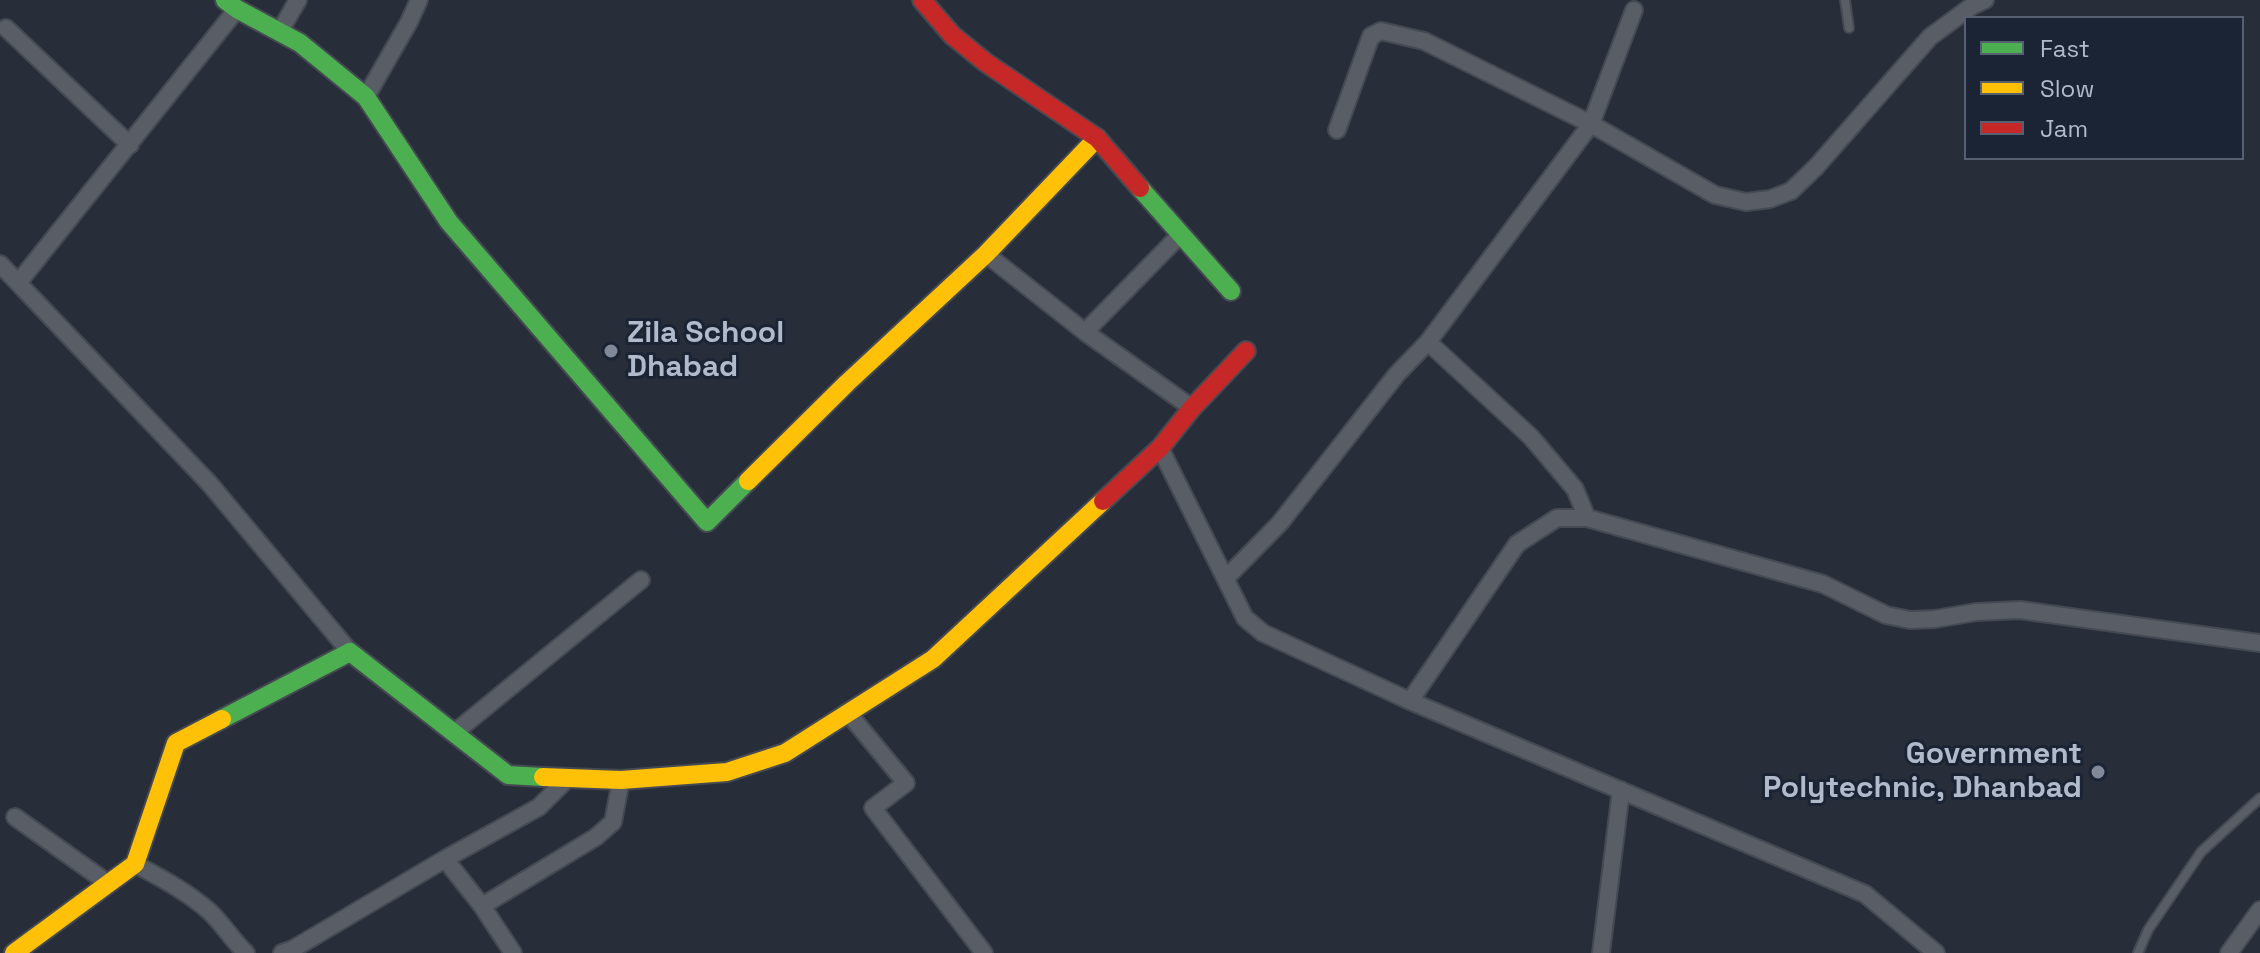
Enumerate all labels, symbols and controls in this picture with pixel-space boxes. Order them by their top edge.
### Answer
legend [1964,16,2244,160]
text: Fast [2040,33,2090,64]
text: Slow [2040,73,2094,104]
text: Jam [2040,113,2088,144]
place label: Zila School Dhabad [627,316,784,386]
marker: Zila School Dhabad [602,342,620,360]
place label: Government Polytechnic, Dhanbad [1763,737,2082,808]
marker: Government Polytechnic, Dhanbad [2089,763,2107,781]

